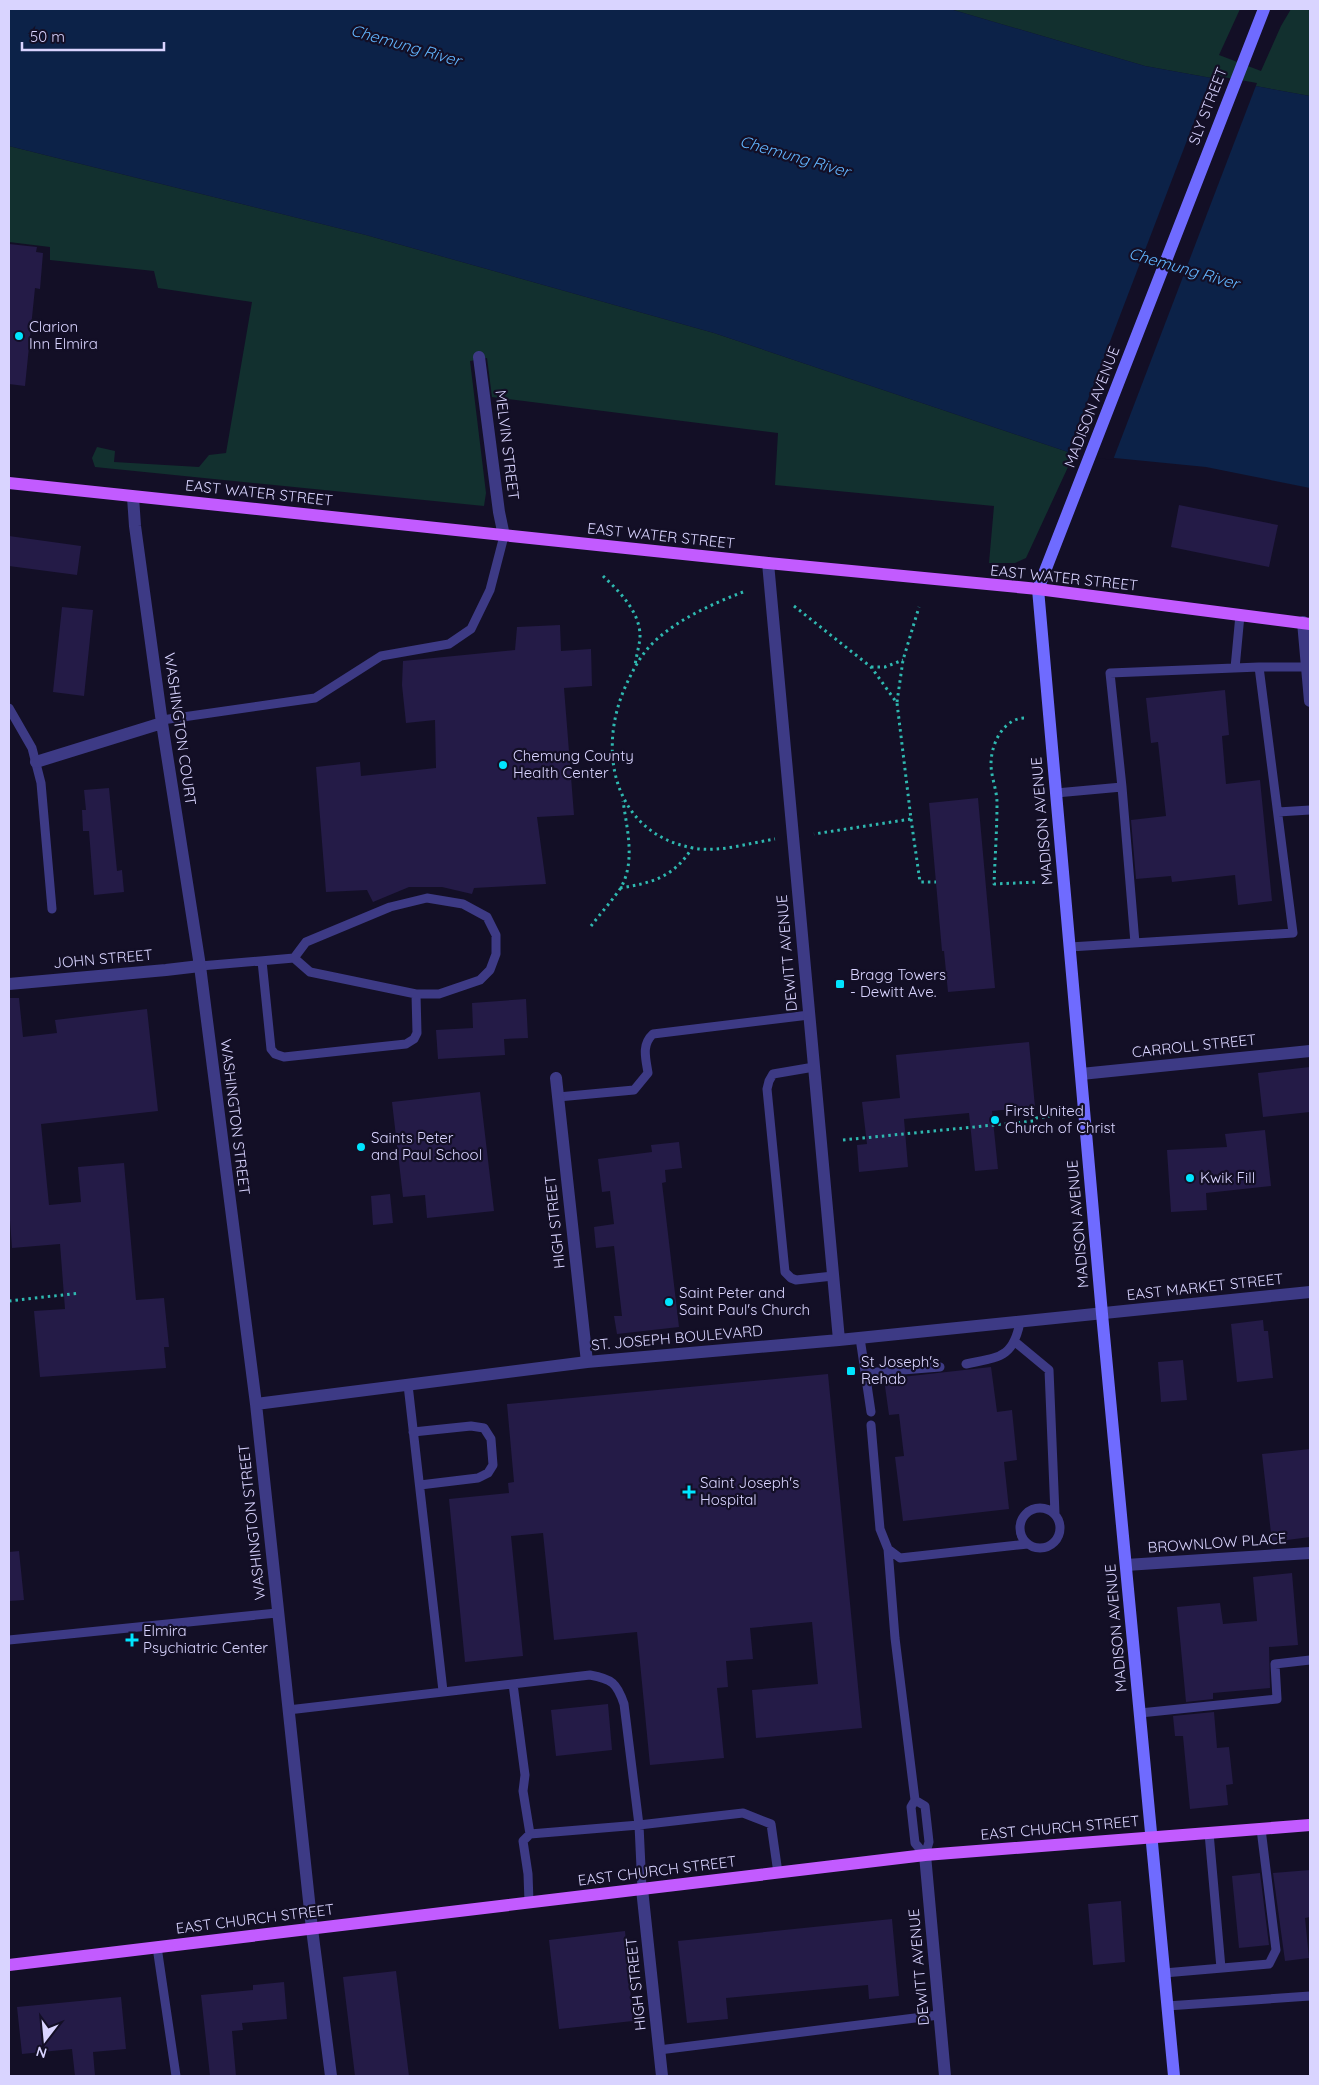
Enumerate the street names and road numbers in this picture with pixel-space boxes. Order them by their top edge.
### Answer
street label: SLY STREET [1184,64,1231,147]
street label: MADISON AVENUE [1060,343,1123,470]
street label: MELVIN STREET [491,389,524,501]
street label: EAST WATER STREET [184,475,334,510]
street label: EAST WATER STREET [586,518,736,553]
street label: EAST WATER STREET [989,560,1139,595]
street label: WASHINGTON COURT [160,651,201,806]
street label: MADISON AVENUE [1026,756,1057,886]
street label: DEWITT AVENUE [772,894,801,1012]
street label: JOHN STREET [53,945,153,972]
street label: CARROLL STREET [1131,1030,1257,1061]
street label: WASHINGTON STREET [217,1038,254,1196]
street label: MADISON AVENUE [1062,1159,1093,1289]
street label: HIGH STREET [540,1175,569,1270]
street label: EAST MARKET STREET [1126,1269,1284,1304]
street label: ST. JOSEPH BOULEVARD [590,1321,764,1354]
street label: WASHINGTON STREET [234,1443,269,1601]
street label: BROWNLOW PLACE [1147,1528,1287,1557]
street label: MADISON AVENUE [1100,1563,1131,1693]
street label: EAST CHURCH STREET [980,1811,1140,1844]
street label: EAST CHURCH STREET [577,1851,737,1890]
street label: EAST CHURCH STREET [175,1899,335,1938]
street label: DEWITT AVENUE [904,1908,933,2026]
street label: HIGH STREET [621,1937,650,2032]

